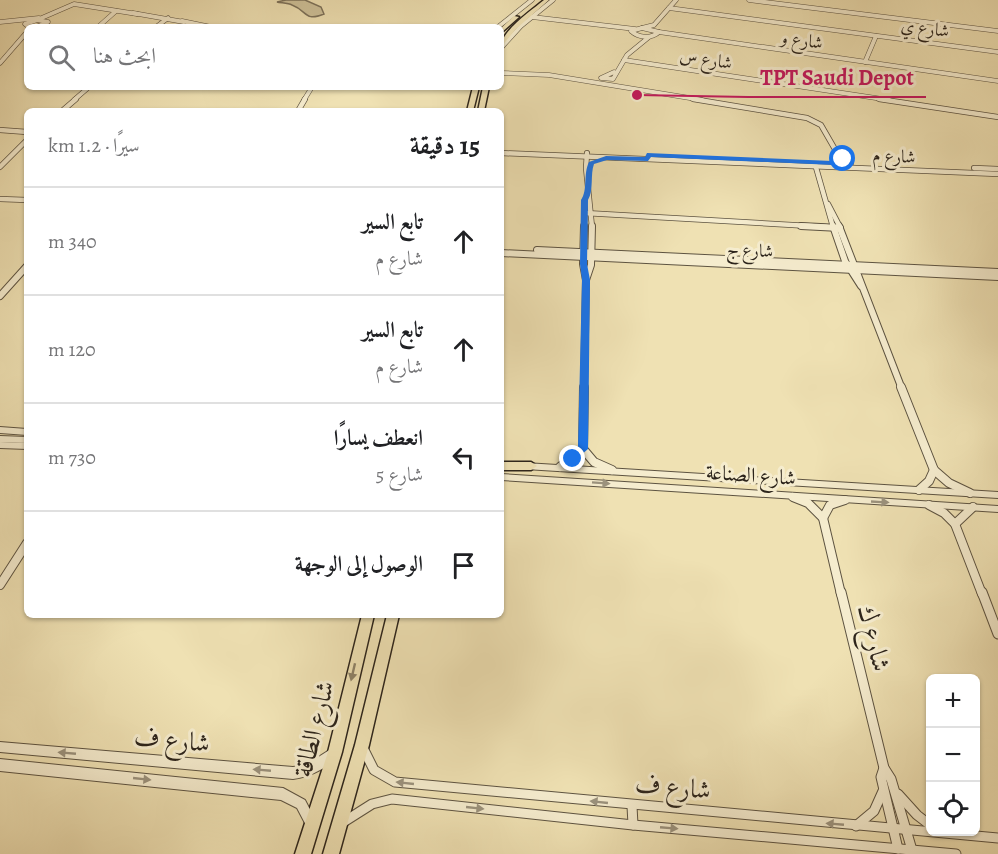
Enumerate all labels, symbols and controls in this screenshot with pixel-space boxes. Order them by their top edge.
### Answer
street label: شارع ي [899,13,951,46]
search box [24,24,504,90]
street label: شارع و [777,25,824,58]
icon: search [45,41,78,74]
text: ابحث هنا [93,41,156,71]
street label: شارع س [678,43,734,78]
callout: TPT Saudi Depot [748,57,926,97]
text: TPT Saudi Depot [760,63,915,93]
text: 15 دقيقة [410,128,480,163]
text: سيرًا · 1.2 km [48,132,140,159]
street label: شارع م [872,143,916,173]
route start [829,145,855,171]
text: تابع السير [362,207,423,237]
icon: ahead [447,225,480,258]
text: 340 m [48,228,97,255]
street label: شارع ج [726,237,774,267]
text: شارع م [375,245,423,272]
text: تابع السير [362,315,423,345]
icon: ahead [447,333,480,366]
text: 120 m [48,336,96,363]
text: شارع م [375,353,423,380]
text: انعطف يسارًا [334,423,423,453]
icon: left [447,441,480,474]
text: 730 m [48,444,96,471]
route end [559,445,585,471]
street label: شارع الصناعة [705,458,797,496]
text: شارع 5 [376,461,423,488]
one-way arrow [592,478,611,488]
one-way arrow [870,497,889,506]
text: الوصول إلى الوجهة [295,549,423,579]
icon: arrive [447,549,480,582]
street label: شارع ك [845,601,899,676]
one-way arrow [348,662,358,681]
map controls [926,674,980,836]
button: + [926,674,980,728]
street label: شارع الطاقة [285,677,347,782]
street label: شارع ف [132,719,211,765]
button: − [926,728,980,782]
one-way arrow [58,748,77,758]
one-way arrow [252,765,271,775]
street label: شارع ف [633,766,712,812]
one-way arrow [132,774,151,784]
one-way arrow [396,778,415,787]
button: locate [926,782,980,836]
one-way arrow [590,797,609,807]
one-way arrow [465,803,484,813]
one-way arrow [826,819,845,829]
one-way arrow [659,823,678,833]

